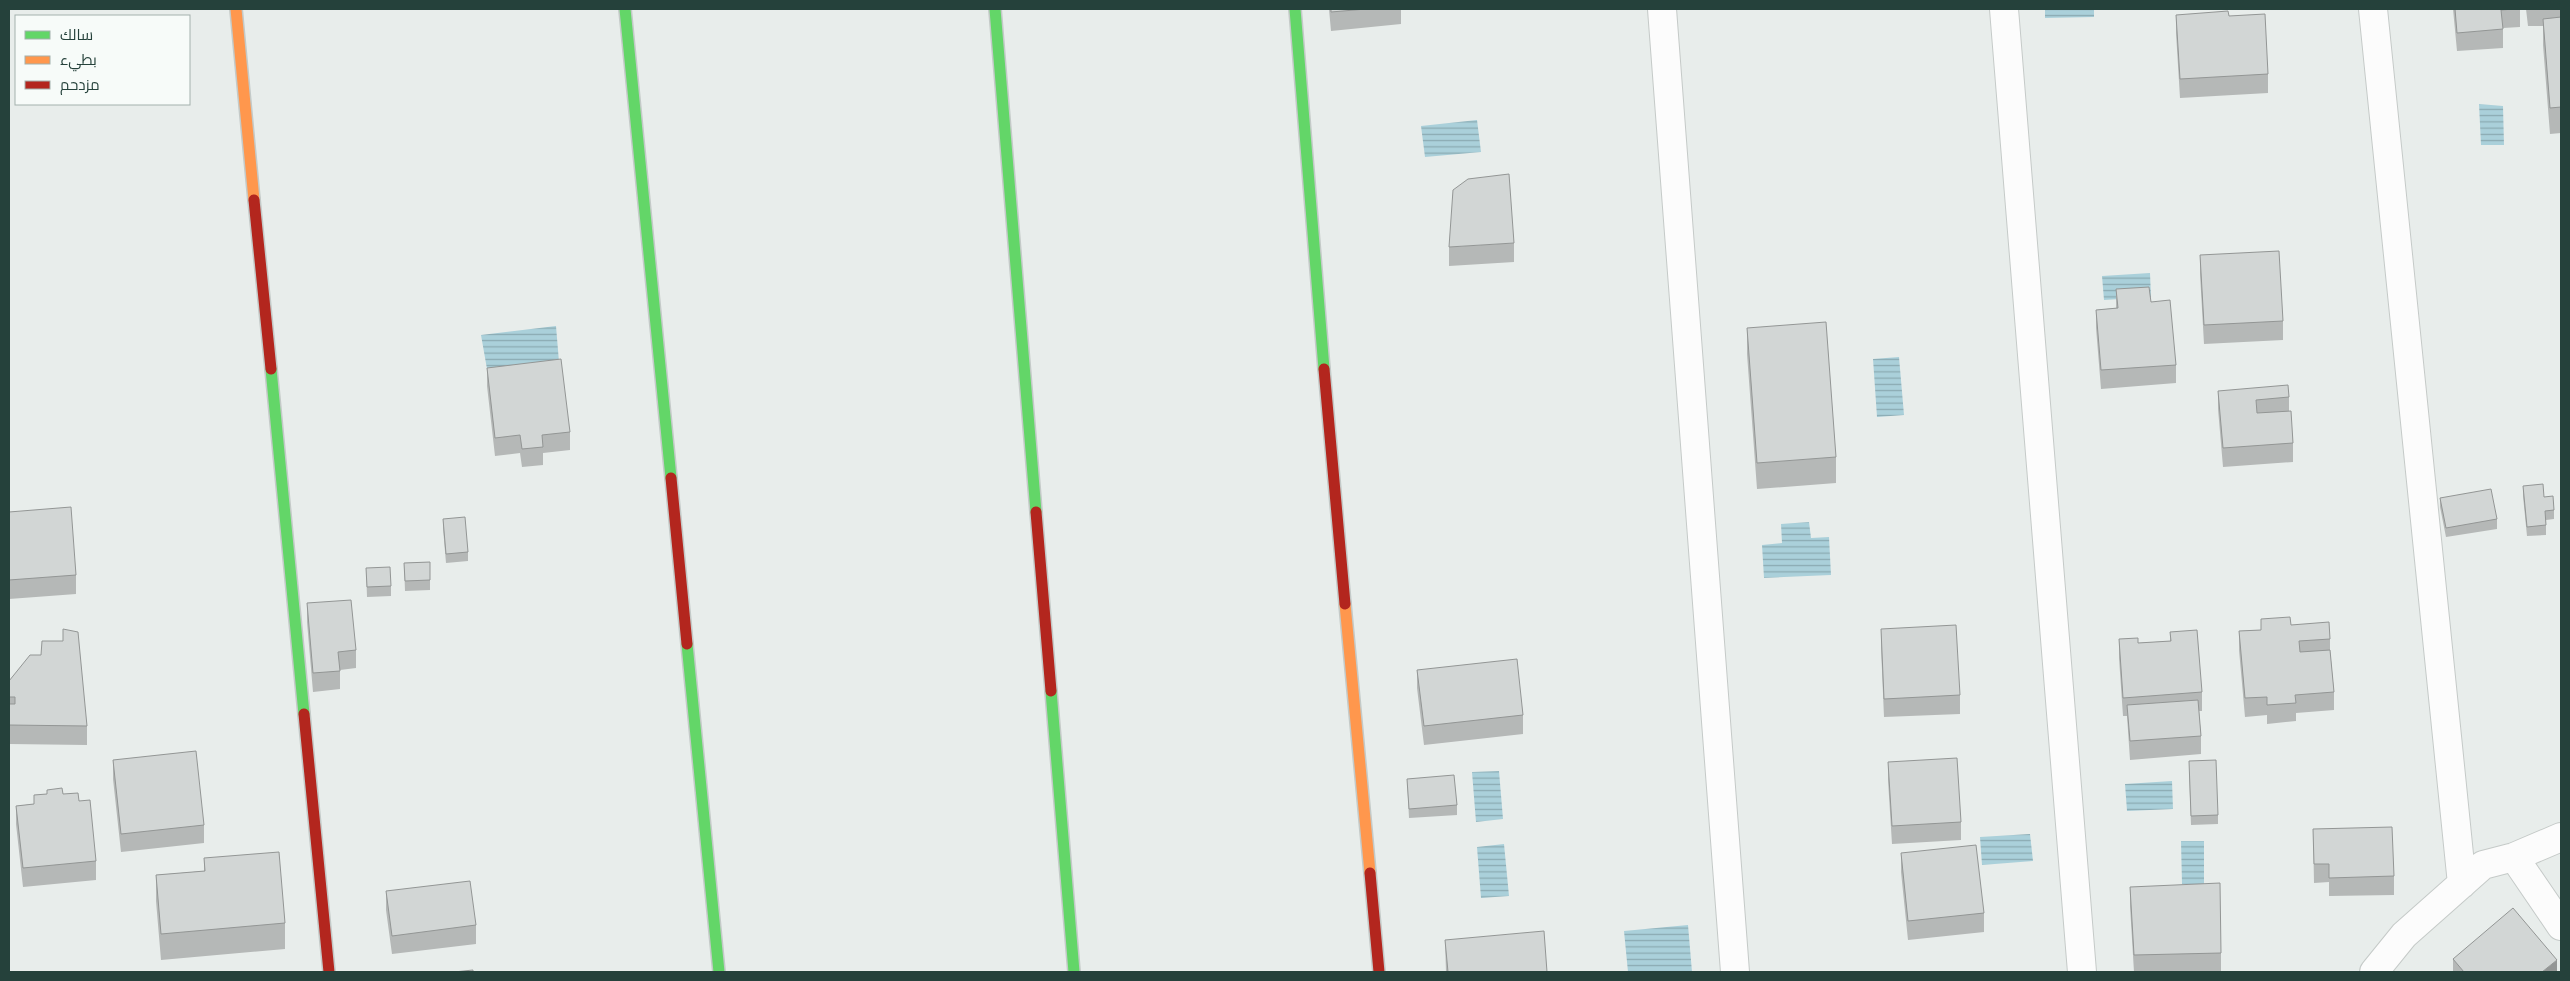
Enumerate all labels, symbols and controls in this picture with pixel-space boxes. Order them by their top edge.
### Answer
legend [15,15,190,105]
text: سالك [60,25,93,46]
text: بطيء [60,50,97,72]
text: مزدحم [60,75,100,96]

